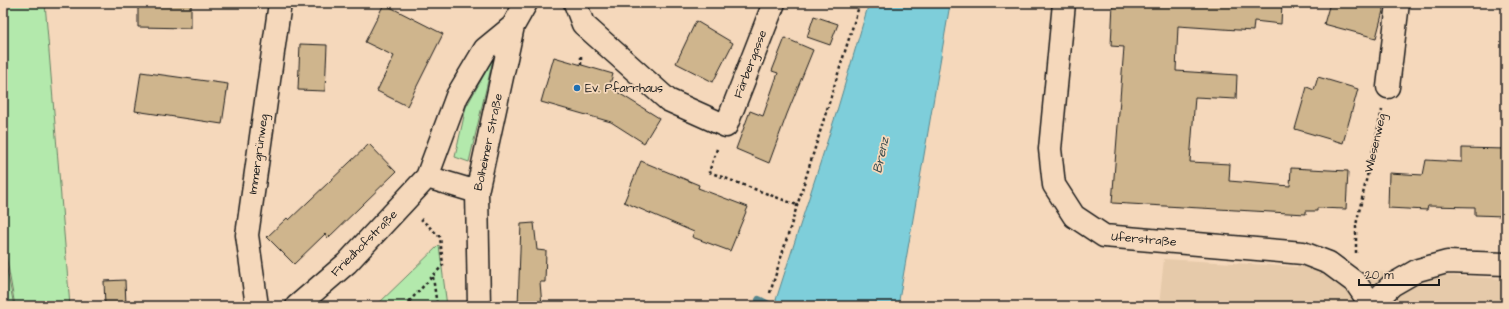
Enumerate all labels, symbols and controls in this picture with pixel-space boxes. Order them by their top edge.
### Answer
street label: Färbergasse [730,27,772,101]
place label: Ev. Pfarrhaus [585,80,663,97]
marker: Ev. Pfarrhaus [572,83,582,93]
street label: Bolheimer Straße [470,91,507,192]
street label: Wiesenweg [1360,112,1392,175]
street label: Immergrünweg [244,113,274,195]
water label: Brenz [868,134,894,175]
street label: Friedhofstraße [327,206,402,280]
street label: Uferstraße [1111,228,1178,251]
scale bar [1359,261,1439,287]
text: 20 m [1365,267,1394,284]

